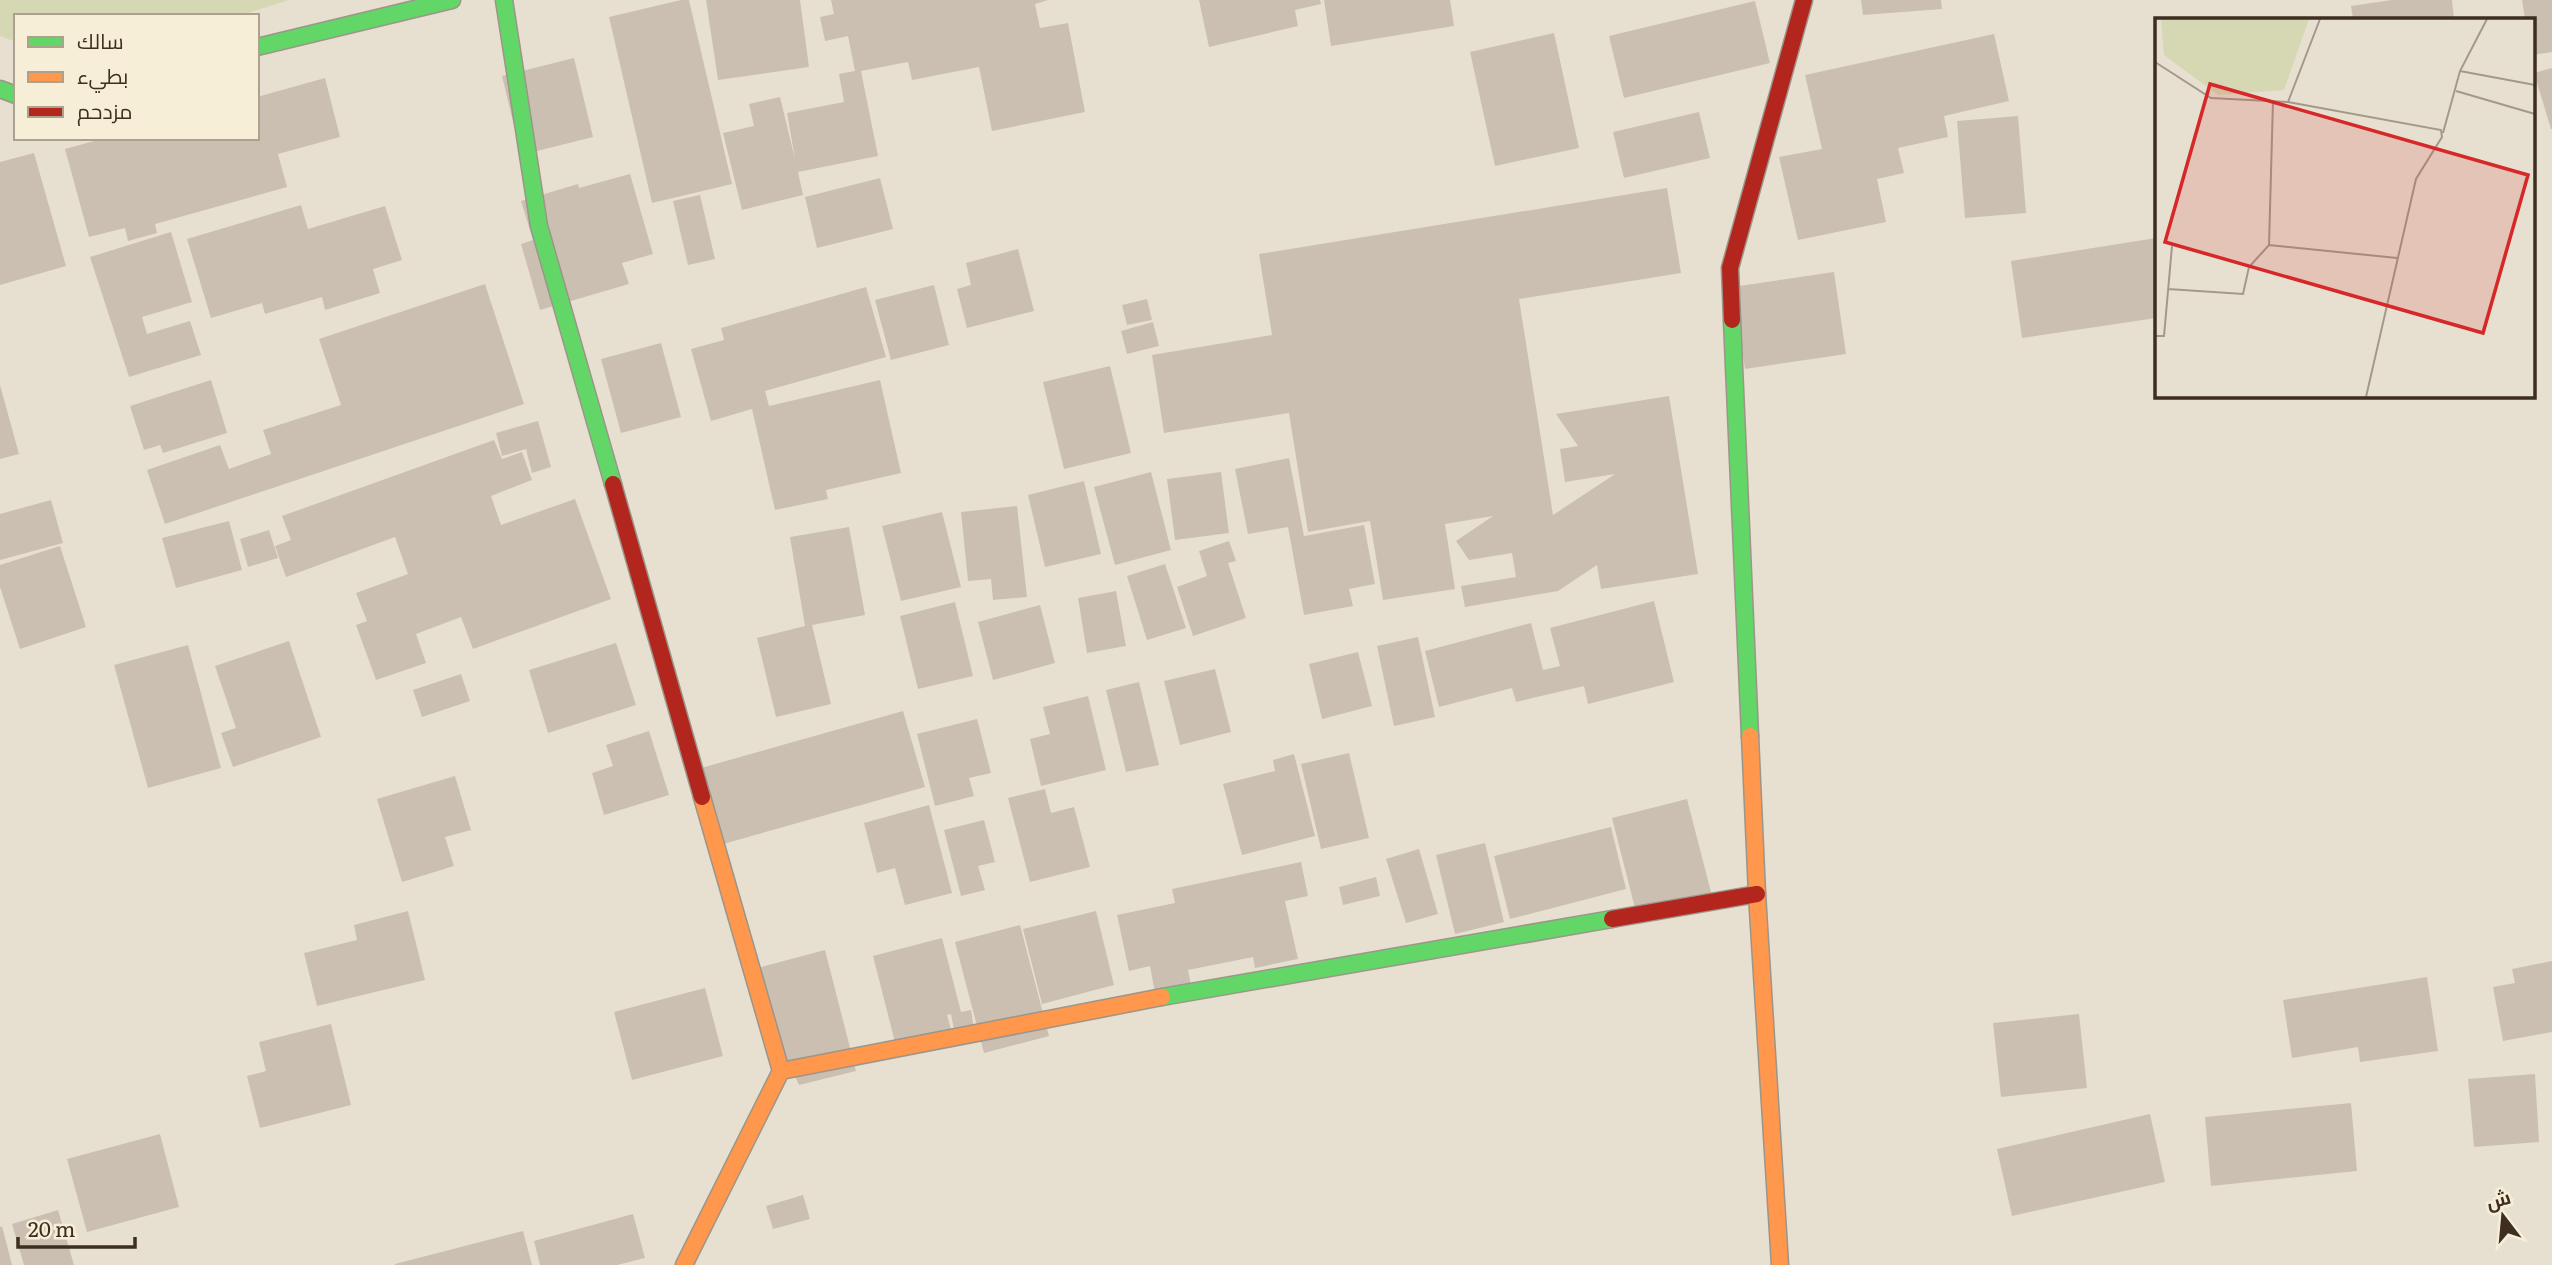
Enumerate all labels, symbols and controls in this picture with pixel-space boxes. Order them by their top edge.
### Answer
legend [14,14,259,140]
inset map [2155,18,2534,397]
text: سالك [77,24,124,55]
text: بطيء [77,59,128,93]
text: مزدحم [77,94,132,126]
north arrow [2468,1181,2538,1251]
text: ش [2482,1182,2514,1216]
scale bar [18,1206,135,1250]
text: 20 m [28,1212,75,1243]

